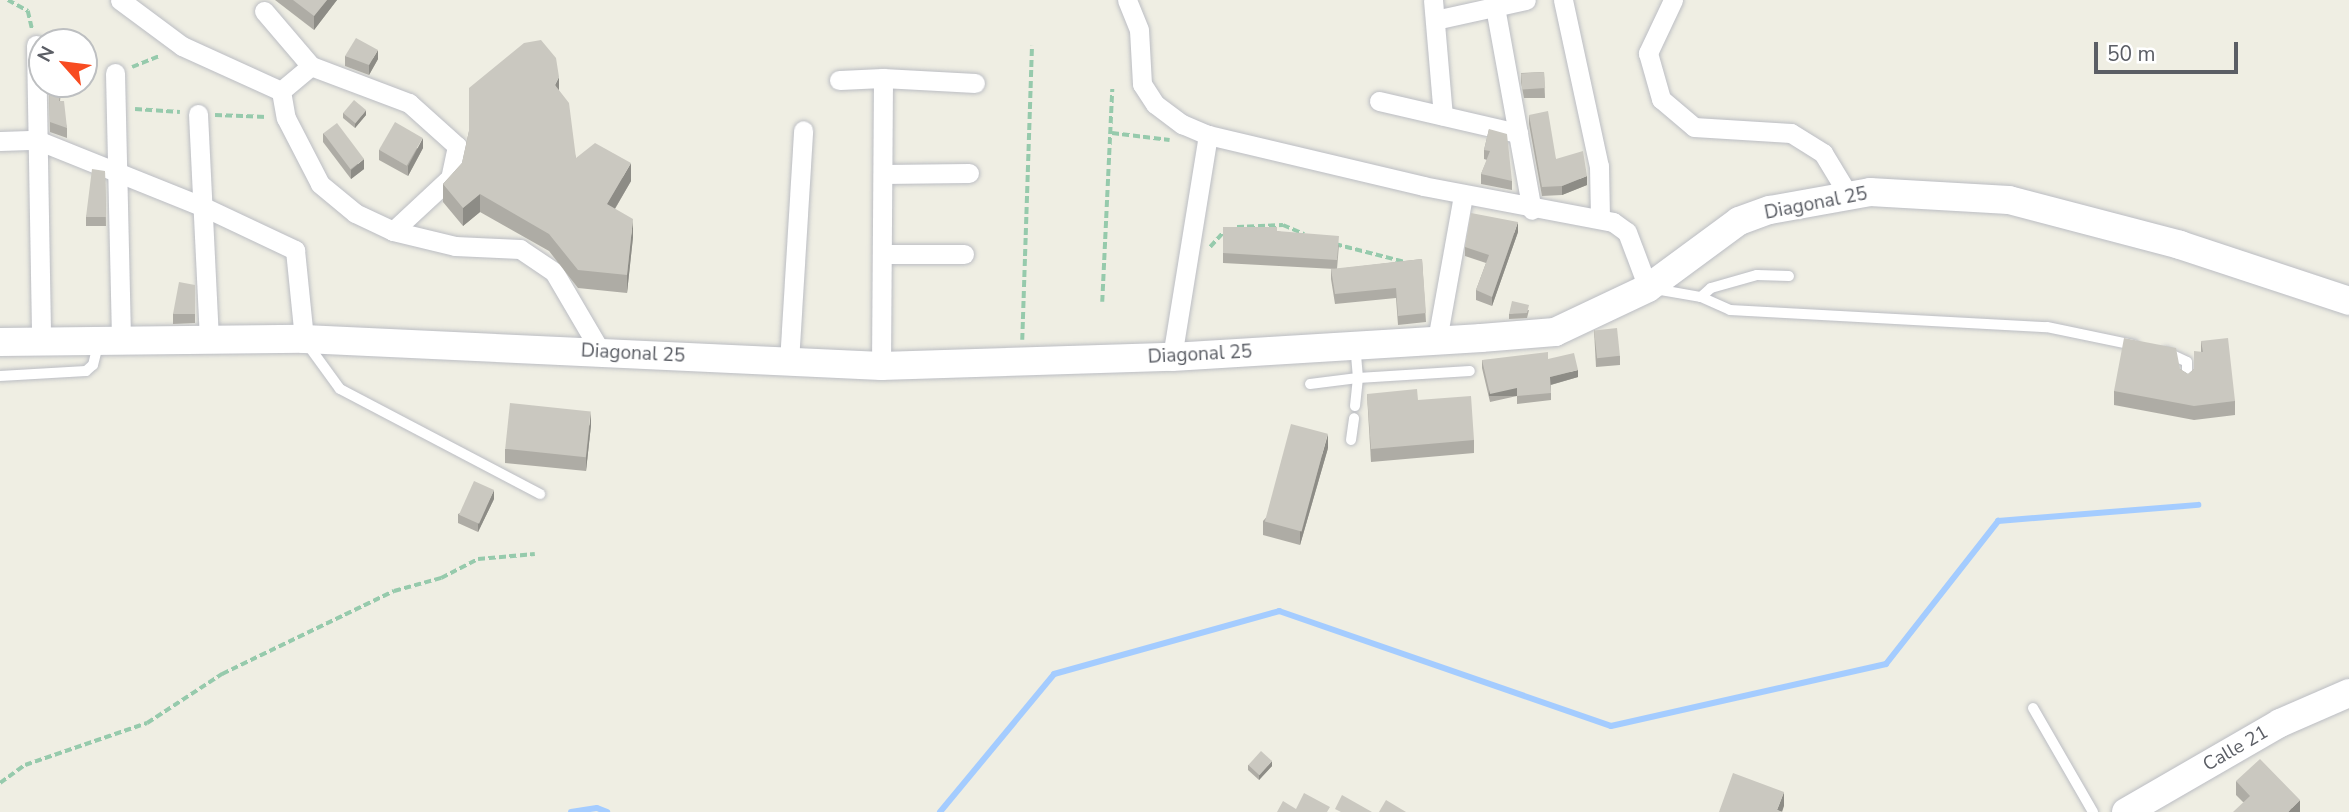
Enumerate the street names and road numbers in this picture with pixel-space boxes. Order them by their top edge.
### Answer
street label: Diagonal 25 [1763,183,1869,225]
street label: Diagonal 25 [580,340,686,368]
street label: Diagonal 25 [1147,341,1253,369]
street label: Calle 21 [2199,721,2273,777]

